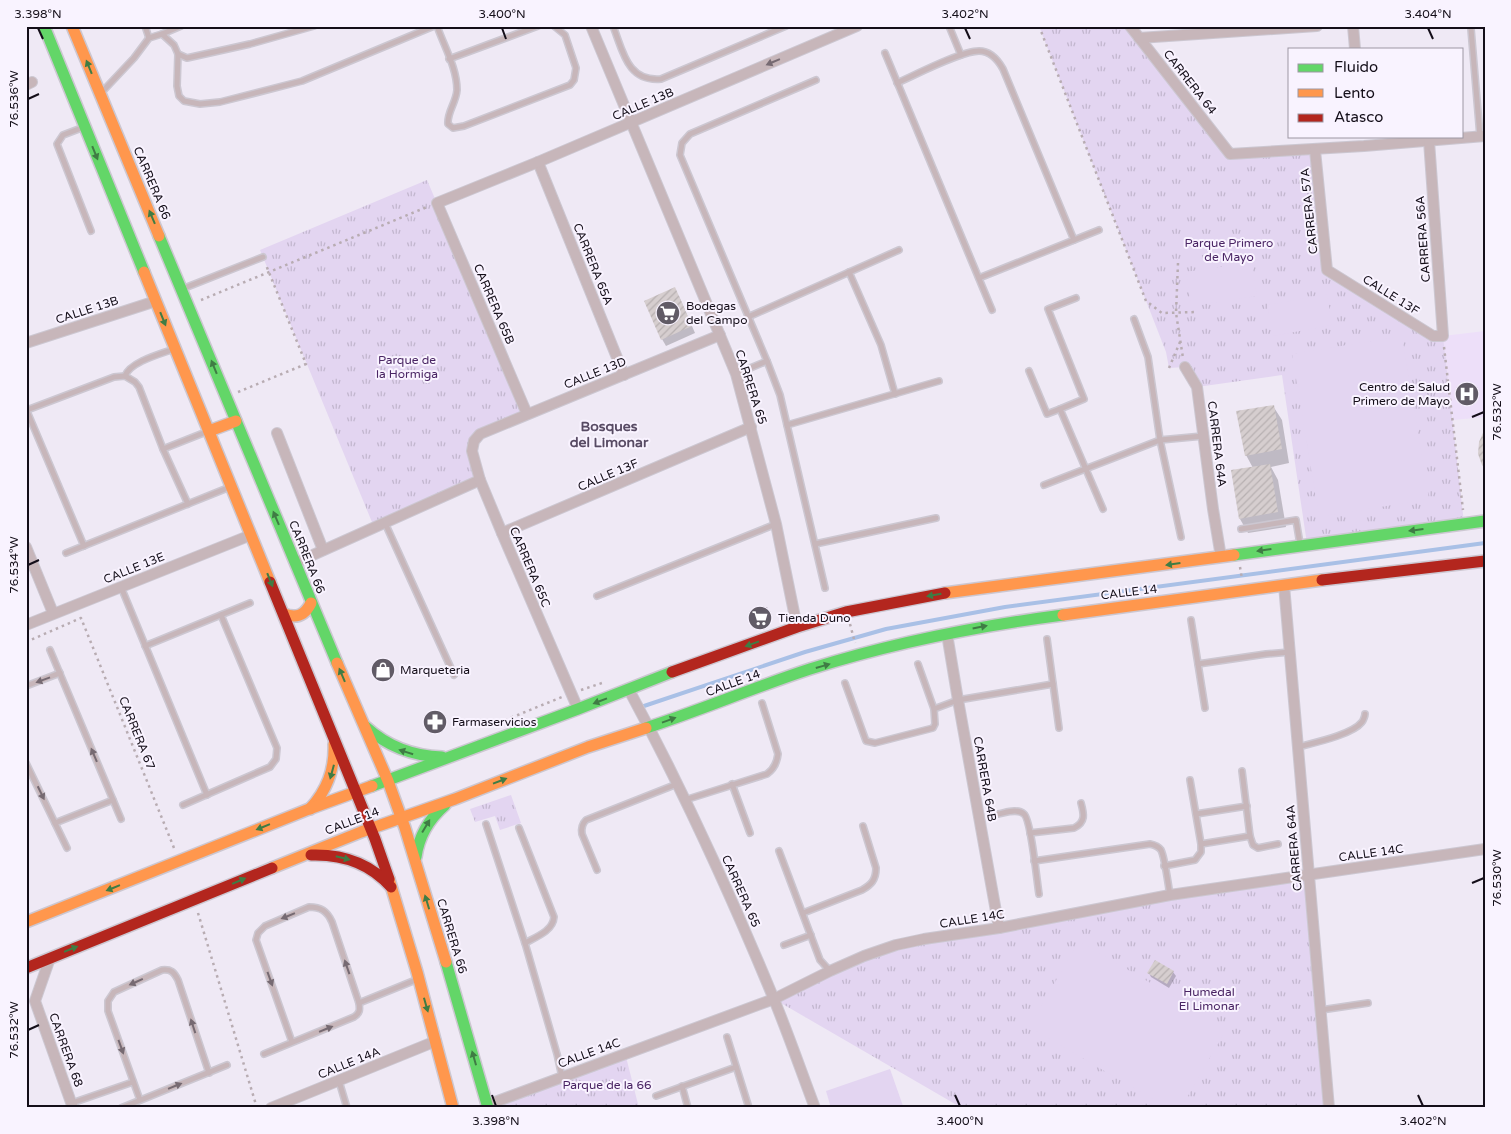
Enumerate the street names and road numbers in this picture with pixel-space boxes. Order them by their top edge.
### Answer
street label: CARRERA 64 [1161,47,1220,117]
street label: CALLE 13B [610,85,676,123]
street label: CARRERA 66 [130,144,174,222]
street label: CARRERA 57A [1298,167,1320,255]
street label: CARRERA 56A [1413,195,1433,283]
street label: CARRERA 65A [570,221,616,307]
street label: CARRERA 65B [471,262,517,346]
street label: CALLE 13F [1360,272,1422,318]
street label: CALLE 13B [54,293,120,327]
street label: CARRERA 65 [732,348,770,426]
street label: CALLE 13D [562,354,628,392]
street label: CARRERA 64A [1205,400,1229,488]
street label: CALLE 13F [576,456,640,494]
street label: CARRERA 66 [286,518,328,596]
street label: CARRERA 65C [507,525,553,609]
street label: CALLE 13E [101,549,167,587]
street label: CALLE 14 [1100,582,1159,602]
street label: CALLE 14 [704,667,763,699]
street label: CARRERA 67 [116,694,158,772]
street label: CARRERA 64B [971,735,999,823]
street label: CALLE 14 [323,804,382,838]
street label: CARRERA 64A [1283,804,1305,892]
street label: CALLE 14C [1338,842,1404,864]
street label: CARRERA 65 [719,853,763,929]
street label: CARRERA 66 [434,897,470,975]
street label: CALLE 14C [939,907,1005,931]
street label: CARRERA 68 [46,1011,86,1089]
street label: CALLE 14C [556,1035,622,1071]
street label: CALLE 14A [316,1044,382,1082]

